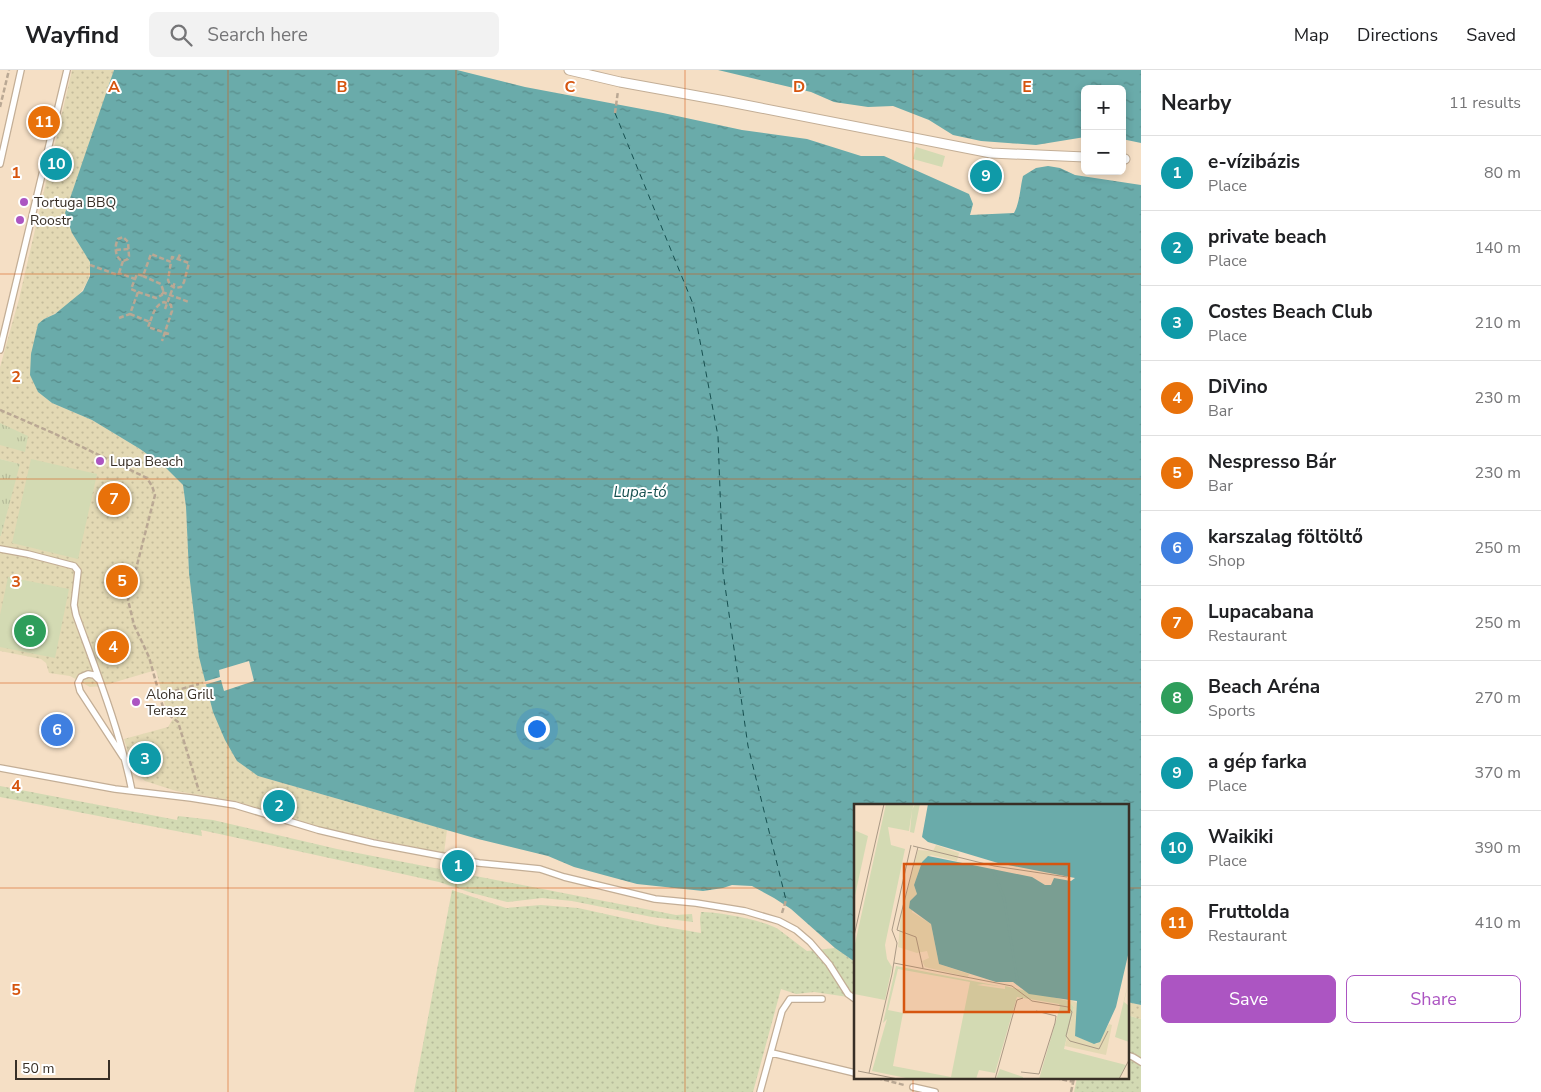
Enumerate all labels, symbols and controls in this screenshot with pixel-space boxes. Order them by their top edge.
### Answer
search box [149,12,499,57]
text: Wayfind [25,19,119,51]
icon: search [167,21,195,49]
text: Search here [207,22,308,48]
text: Map [1294,23,1329,47]
text: Directions [1357,23,1438,47]
text: Saved [1466,23,1516,47]
text: A [108,76,120,98]
text: B [336,76,348,98]
text: C [565,76,576,98]
text: D [793,76,805,98]
text: E [1022,76,1032,98]
map controls [1081,85,1126,175]
button: + [1081,85,1126,130]
text: Nearby [1161,89,1231,117]
text: 11 results [1449,92,1521,114]
pin: 11 [28,103,60,141]
button: − [1081,130,1126,175]
pin: 10 [40,145,72,183]
text: e-vízibázis [1208,149,1300,175]
pin: 9 [970,157,1002,195]
text: 1 [11,162,21,184]
text: 1 [1172,162,1182,184]
text: 80 m [1484,162,1521,184]
text: Place [1208,175,1247,197]
place label: Tortuga BBQ [34,193,116,212]
marker: Tortuga BBQ [18,196,30,208]
place label: Roostr [30,211,71,230]
marker: Roostr [14,214,26,226]
text: private beach [1208,224,1327,250]
text: 2 [1172,237,1182,259]
text: 140 m [1474,237,1521,259]
text: Place [1208,250,1247,272]
text: Costes Beach Club [1208,299,1373,325]
text: 3 [1172,312,1182,334]
text: 210 m [1474,312,1521,334]
text: Place [1208,325,1247,347]
text: 2 [11,366,21,388]
text: DiVino [1208,374,1268,400]
text: 4 [1172,387,1182,409]
text: 230 m [1474,387,1521,409]
text: Bar [1208,400,1233,422]
text: Nespresso Bár [1208,449,1336,475]
place label: Lupa Beach [110,452,183,471]
marker: Lupa Beach [94,455,106,467]
text: 5 [1172,462,1182,484]
text: 230 m [1474,462,1521,484]
text: Bar [1208,475,1233,497]
pin: 7 [98,480,130,518]
water label: Lupa-tó [614,482,666,502]
text: karszalag föltöltő [1208,524,1363,550]
text: 6 [1172,537,1182,559]
text: 250 m [1474,537,1521,559]
text: Shop [1208,550,1245,572]
pin: 5 [106,562,138,600]
text: 3 [11,571,21,593]
text: Lupacabana [1208,599,1314,625]
pin: 8 [14,612,46,650]
text: 7 [1172,612,1182,634]
text: 250 m [1474,612,1521,634]
text: Restaurant [1208,625,1287,647]
pin: 4 [97,628,129,666]
text: Beach Aréna [1208,674,1320,700]
place label: Aloha Grill Terasz [146,685,215,720]
text: 8 [1172,687,1182,709]
text: 270 m [1474,687,1521,709]
marker: Aloha Grill Terasz [130,696,142,708]
text: Sports [1208,700,1256,722]
pin: 6 [41,711,73,749]
your location [524,716,550,742]
pin: 3 [129,740,161,778]
text: a gép farka [1208,749,1307,775]
text: 9 [1172,762,1182,784]
text: 370 m [1474,762,1521,784]
text: 4 [11,775,21,797]
text: Place [1208,775,1247,797]
pin: 2 [263,787,295,825]
inset map [854,804,1128,1080]
text: Waikiki [1208,824,1273,850]
text: 10 [1167,837,1187,859]
text: 390 m [1474,837,1521,859]
pin: 1 [442,847,474,885]
text: Place [1208,850,1247,872]
text: Fruttolda [1208,899,1290,925]
text: 11 [1167,912,1187,934]
text: 410 m [1474,912,1521,934]
text: Restaurant [1208,925,1287,947]
button: Save [1161,975,1336,1023]
button: Share [1346,975,1521,1023]
text: 5 [11,979,21,1001]
scale bar [15,1057,110,1080]
text: 50 m [22,1059,54,1078]

